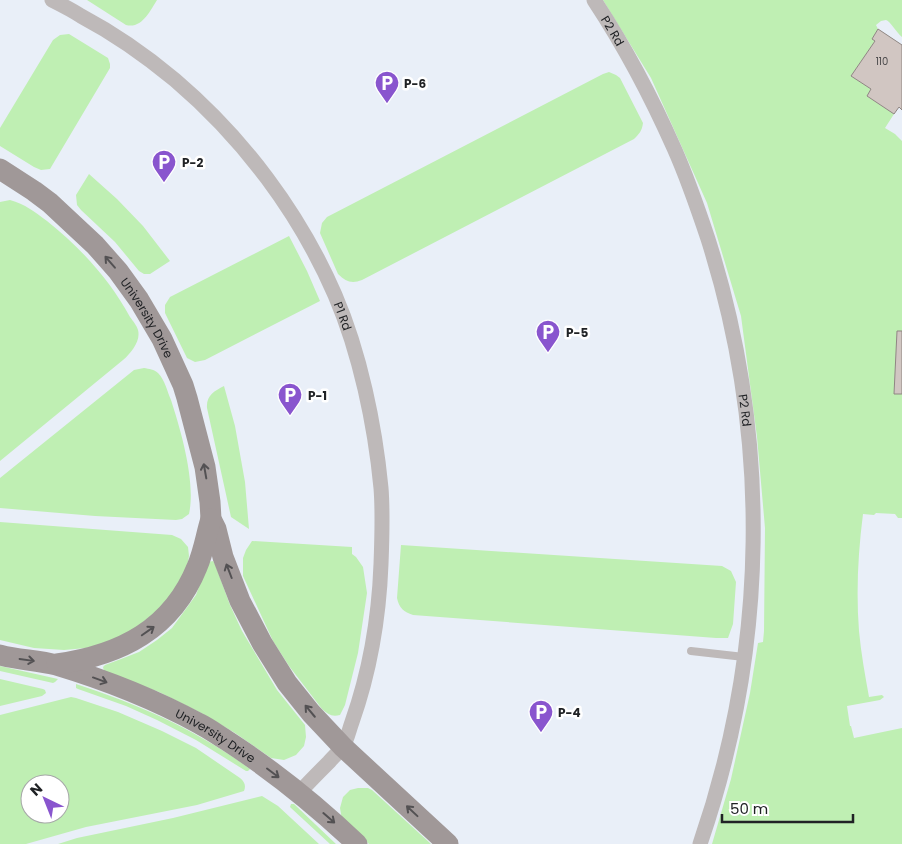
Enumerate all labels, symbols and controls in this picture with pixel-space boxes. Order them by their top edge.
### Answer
street label: P2 Rd [598,12,629,49]
house number: 110 [876,54,888,69]
parking icon: P-6 [374,70,400,104]
place label: P-6 [404,75,426,92]
parking icon: P-2 [151,149,177,183]
place label: P-2 [182,154,203,171]
one-way arrow [104,256,116,269]
street label: University Drive [117,274,178,360]
street label: P1 Rd [330,299,356,333]
parking icon: P-5 [535,319,561,353]
place label: P-5 [566,324,588,341]
parking icon: P-1 [277,382,303,416]
place label: P-1 [308,387,327,404]
street label: P2 Rd [735,393,756,427]
one-way arrow [199,463,209,479]
one-way arrow [224,564,233,579]
one-way arrow [141,626,155,636]
one-way arrow [19,655,35,665]
one-way arrow [92,676,107,685]
parking icon: P-4 [528,699,554,733]
street label: University Drive [173,704,259,766]
place label: P-4 [558,704,581,721]
one-way arrow [304,705,315,718]
one-way arrow [266,768,280,778]
north arrow [20,774,70,824]
text: N [25,779,47,800]
scale bar [722,792,853,824]
text: 50 m [730,798,768,819]
one-way arrow [406,805,419,817]
one-way arrow [322,812,335,824]

